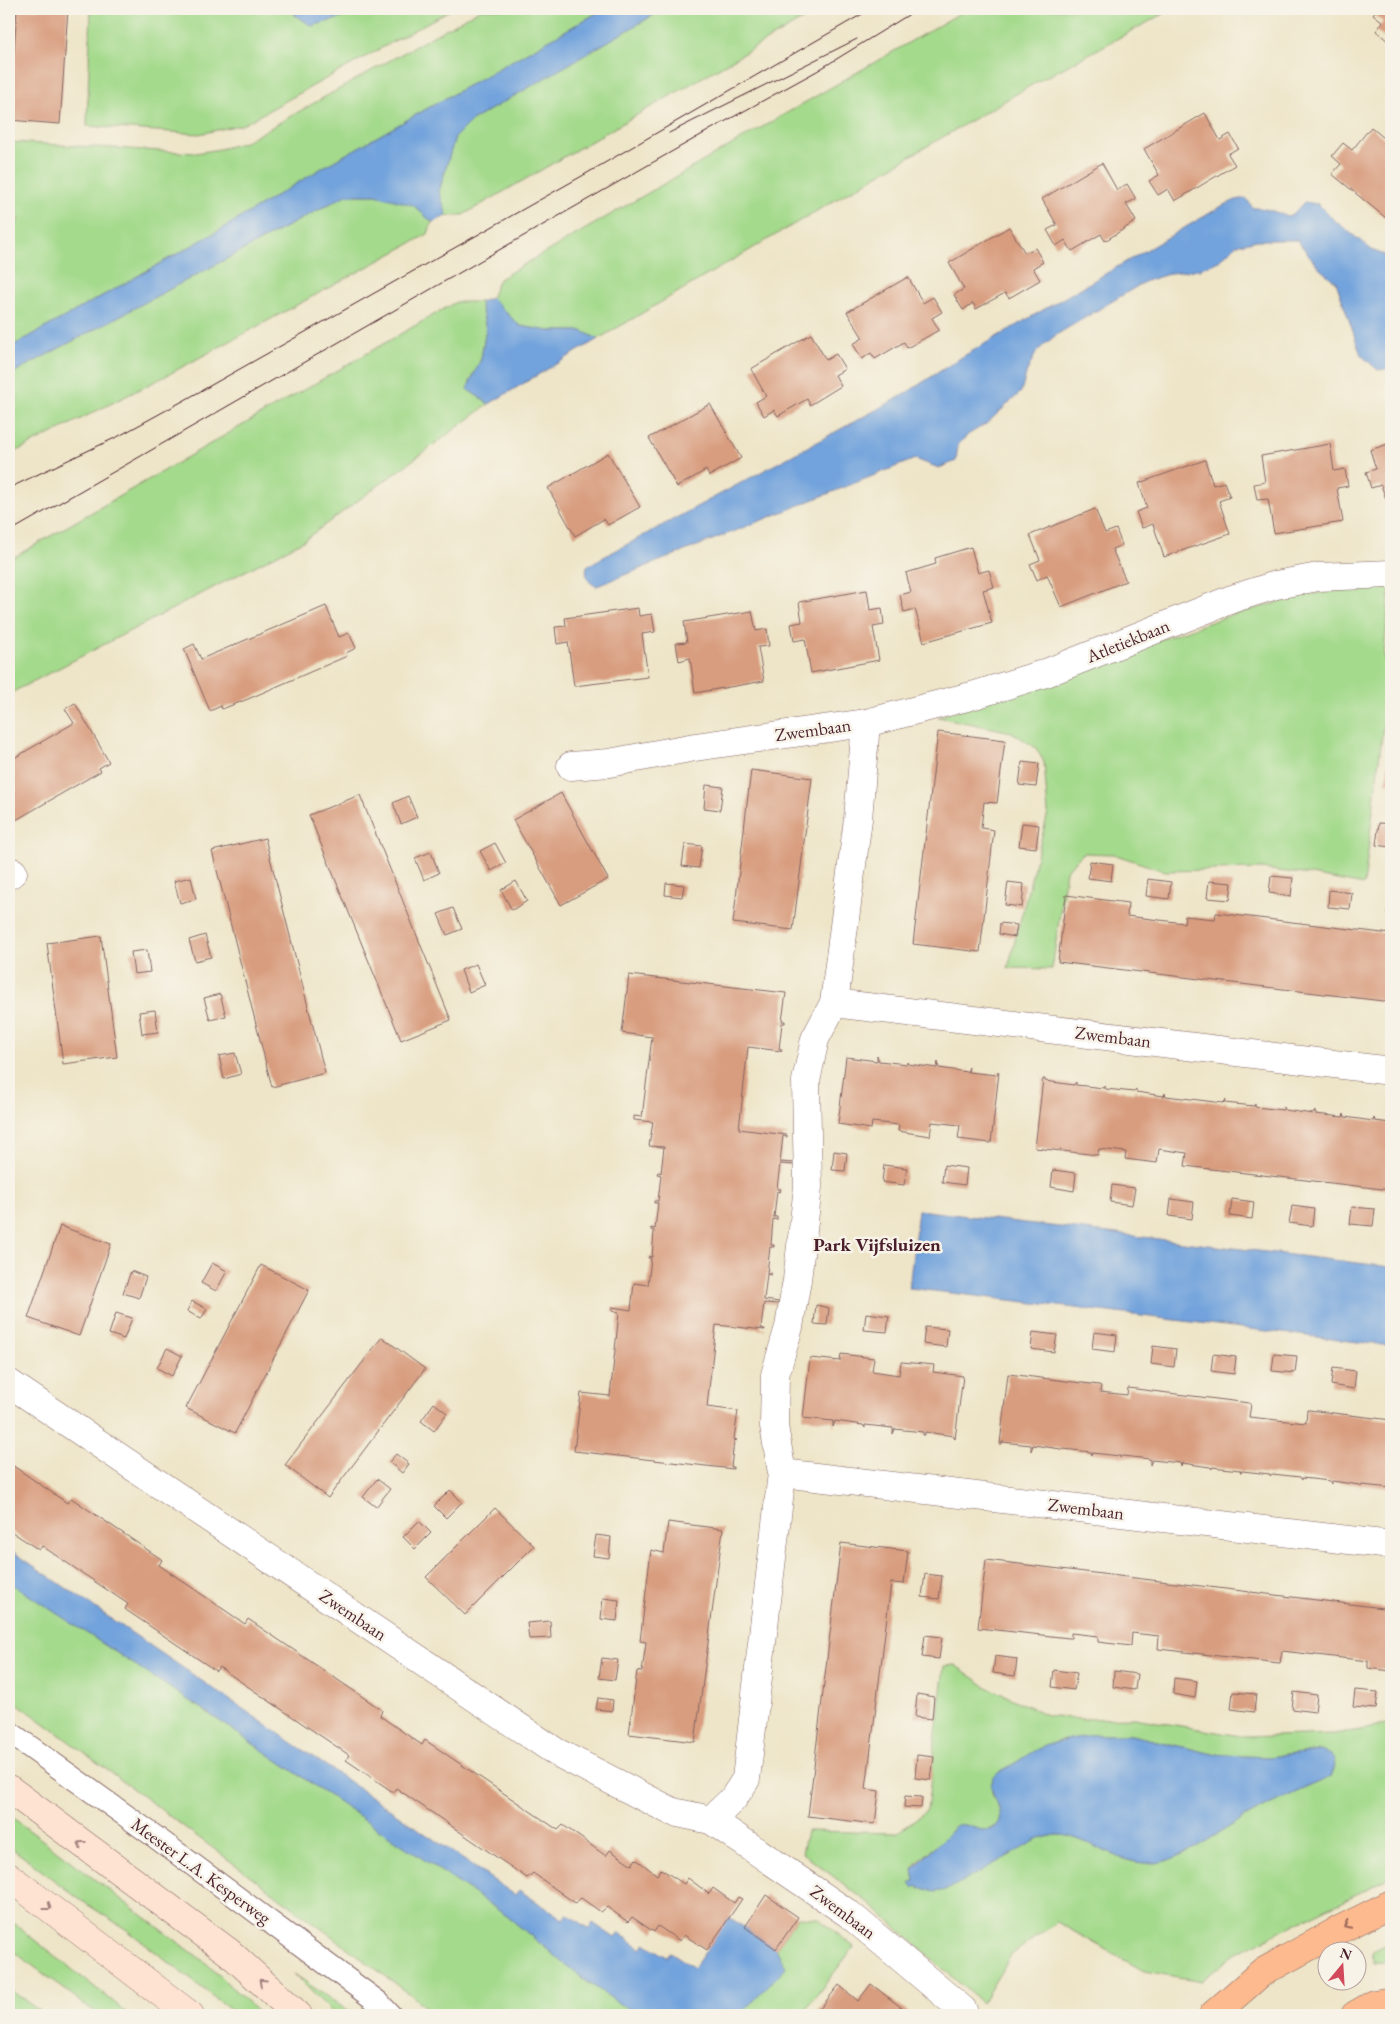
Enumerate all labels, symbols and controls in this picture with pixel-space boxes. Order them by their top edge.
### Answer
street label: Atletiekbaan [1082,613,1173,668]
street label: Zwembaan [773,713,853,746]
street label: Zwembaan [1074,1020,1153,1053]
district label: Park Vijfsluizen [813,1232,941,1257]
street label: Zwembaan [1047,1492,1126,1525]
street label: Zwembaan [315,1584,392,1646]
street label: Meester L.A. Kesperweg [127,1812,276,1929]
one-way arrow [78,1841,87,1849]
street label: Zwembaan [806,1879,881,1944]
one-way arrow [42,1901,51,1910]
one-way arrow [1343,1919,1352,1930]
north arrow [1318,1942,1368,1992]
text: N [1338,1943,1355,1964]
one-way arrow [259,1979,268,1988]

